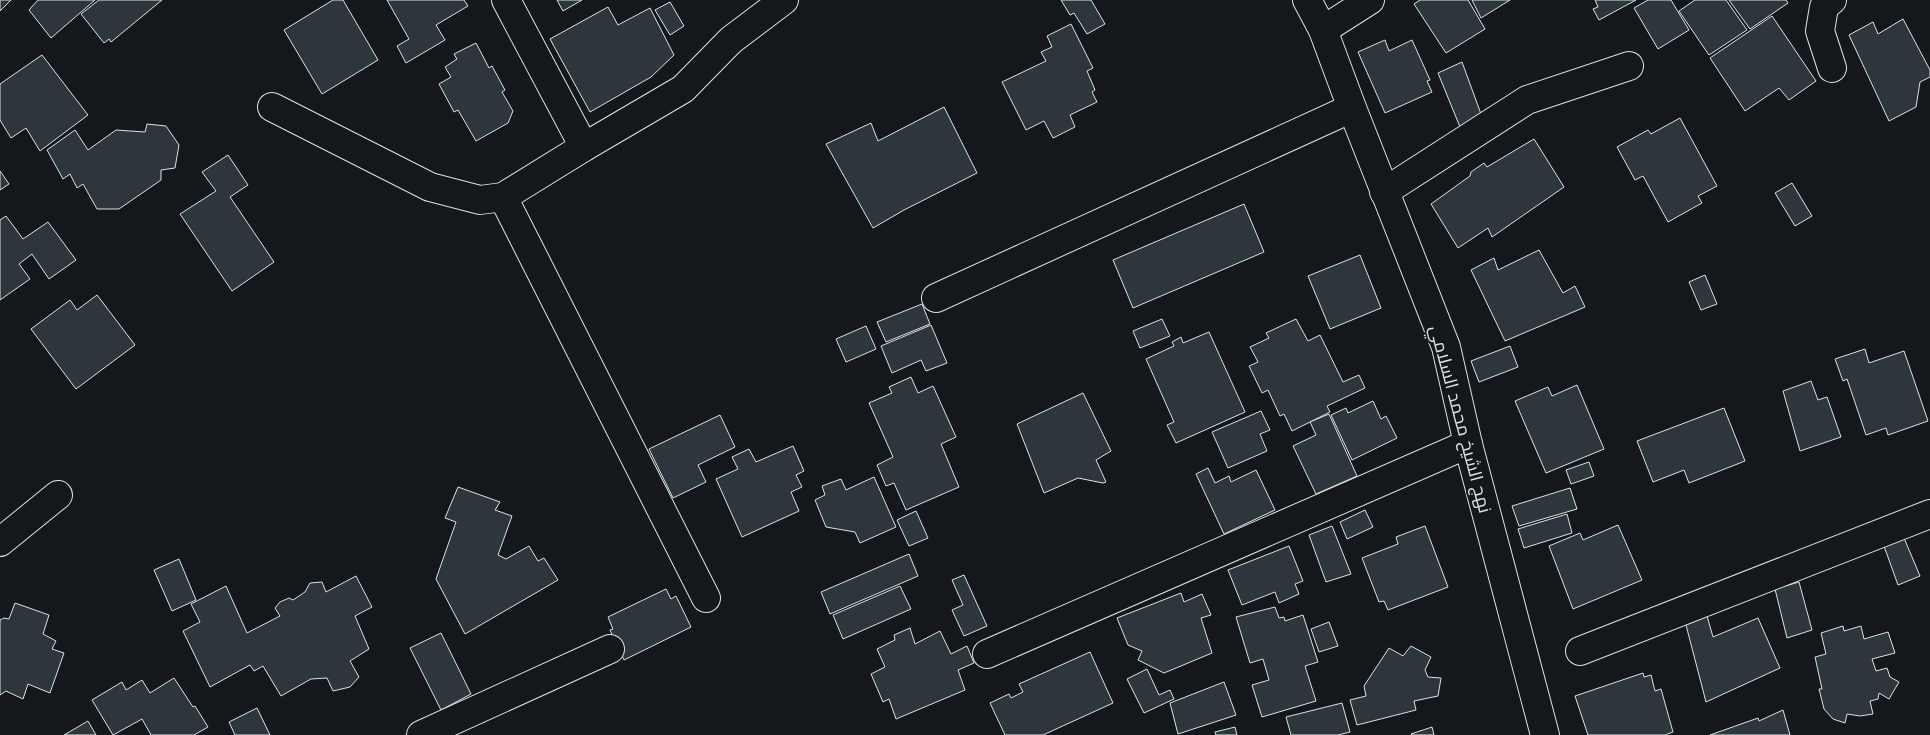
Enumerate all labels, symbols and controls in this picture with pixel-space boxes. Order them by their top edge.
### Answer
street label: نهج الشيخ محمد السلامي [1422,323,1497,516]

